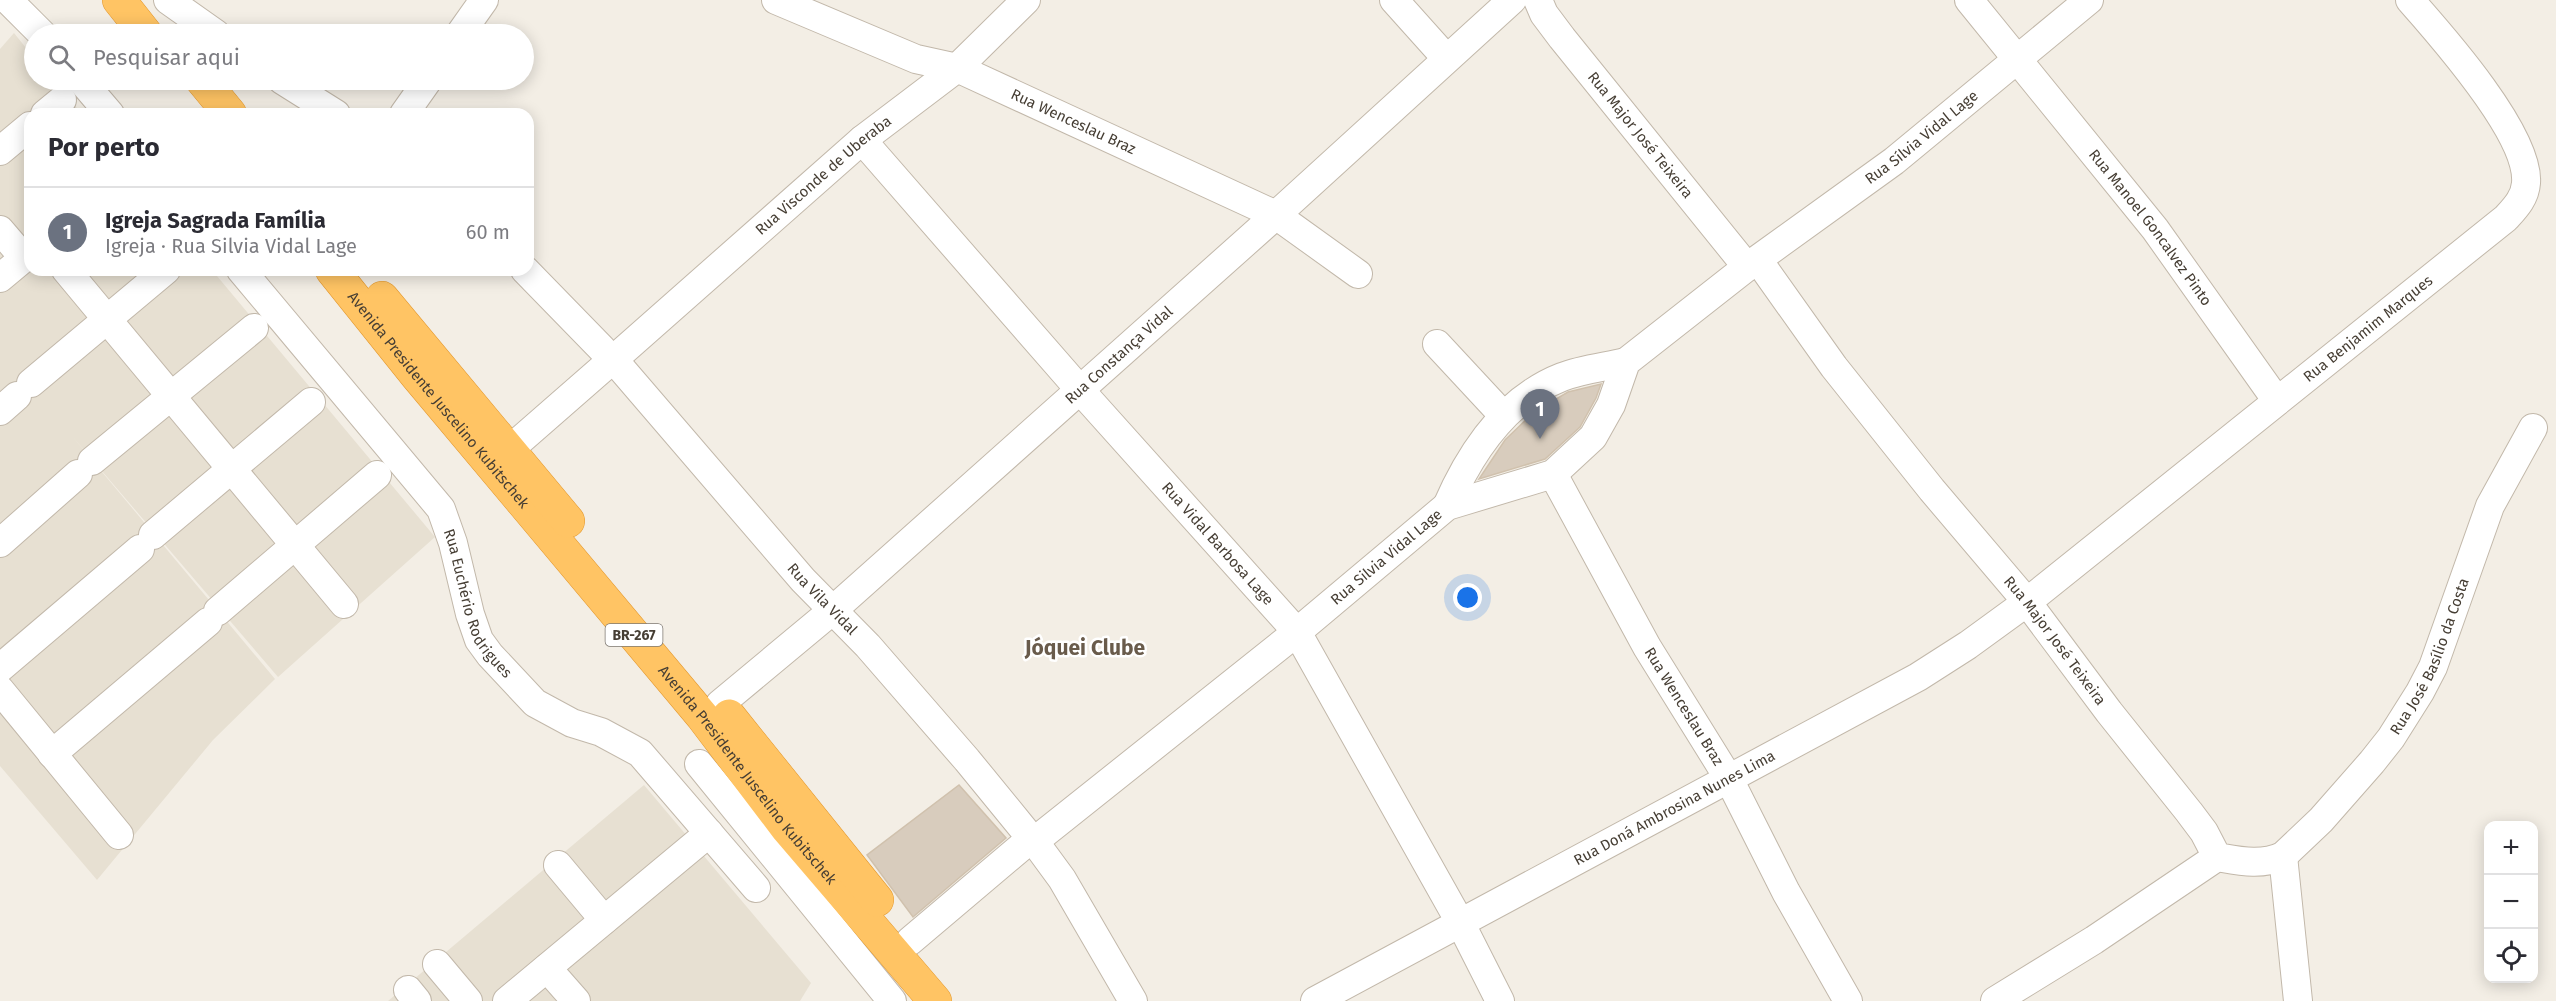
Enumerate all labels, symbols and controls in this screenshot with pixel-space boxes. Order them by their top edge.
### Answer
search box [24,24,534,90]
icon: search [45,41,78,74]
text: Pesquisar aqui [93,44,240,71]
street label: Rua Major José Teixeira [1584,68,1697,202]
street label: Rua Wenceslau Braz [1008,85,1139,158]
street label: Rua Sílvia Vidal Lage [1861,87,1981,188]
street label: Rua Visconde de Uberaba [752,112,895,239]
text: Por perto [48,132,160,163]
street label: Rua Manoel Goncalvez Pinto [2085,146,2216,309]
text: Igreja Sagrada Família [105,207,326,234]
text: 1 [63,220,72,244]
text: 60 m [466,220,510,244]
text: Igreja · Rua Silvia Vidal Lage [105,234,357,258]
street label: Rua Benjamim Marques [2300,271,2436,386]
street label: Avenida Presidente Juscelino Kubitschek [344,288,533,512]
street label: Rua Constança Vidal [1061,302,1177,408]
pin: 1 [1520,390,1560,439]
street label: Rua Vidal Barbosa Lage [1158,478,1277,609]
street label: Rua Silvia Vidal Lage [1327,505,1446,609]
street label: Rua Euchério Rodrigues [440,526,516,682]
street label: Rua Vila Vidal [784,559,862,639]
street label: Rua Major José Teixeira [2000,573,2110,709]
street label: Rua José Basílio da Costa [2386,576,2473,738]
your location [1453,583,1482,612]
road number: BR-267 [606,624,662,646]
district label: Jóquei Clube [1024,635,1146,661]
street label: Rua Wenceslau Braz [1641,644,1728,769]
street label: Avenida Presidente Juscelino Kubitschek [655,662,841,888]
street label: Rua Doná Ambrosina Nunes Lima [1571,747,1778,869]
map controls [2484,821,2538,983]
button: + [2484,821,2538,875]
button: − [2484,875,2538,929]
button: locate [2484,929,2538,983]

